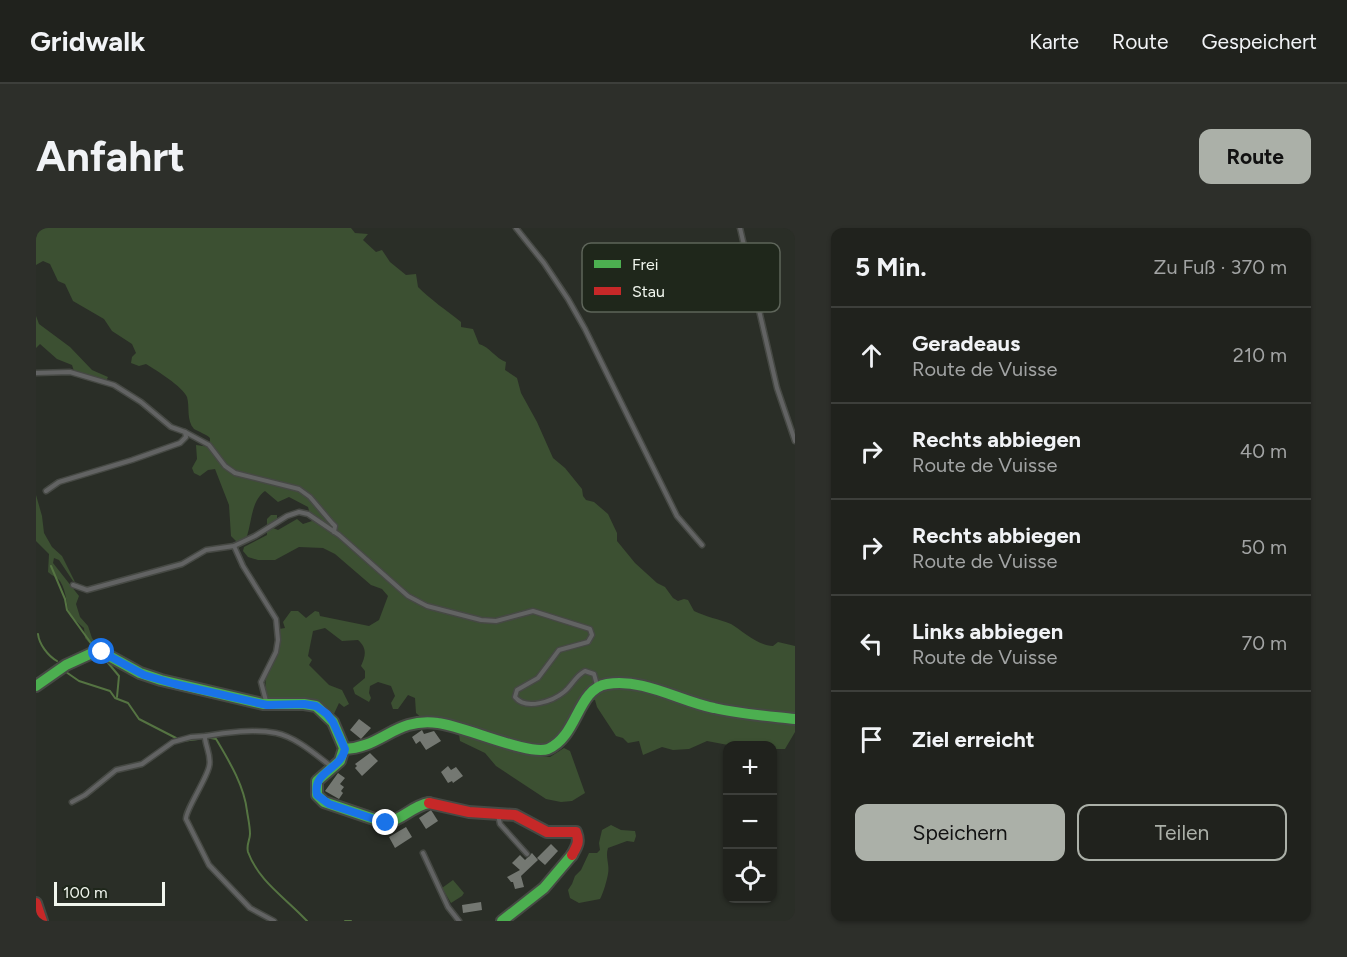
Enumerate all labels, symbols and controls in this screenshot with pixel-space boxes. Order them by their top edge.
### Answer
text: Gridwalk [30,24,145,58]
text: Karte [1029,29,1079,54]
text: Route [1112,29,1168,54]
text: Gespeichert [1201,29,1317,54]
button: Route [1199,129,1311,184]
text: Anfahrt [36,131,185,182]
legend [582,243,780,312]
text: 5 Min. [855,251,927,283]
text: Frei [632,255,658,274]
text: Zu Fuß · 370 m [1154,255,1287,279]
text: Stau [632,282,665,301]
text: Geradeaus [912,330,1020,357]
icon: ahead [855,339,888,372]
text: 210 m [1233,343,1287,367]
text: Route de Vuisse [912,357,1057,381]
text: Rechts abbiegen [912,426,1081,453]
icon: right [855,435,888,468]
text: 40 m [1240,439,1287,463]
text: Route de Vuisse [912,453,1057,477]
text: Rechts abbiegen [912,522,1081,549]
icon: right [855,531,888,564]
text: 50 m [1241,535,1287,559]
text: Route de Vuisse [912,549,1057,573]
text: Links abbiegen [912,618,1063,645]
icon: left [855,627,888,660]
text: 70 m [1241,631,1287,655]
route start [88,638,114,664]
text: Route de Vuisse [912,645,1057,669]
icon: arrive [855,723,888,756]
text: Ziel erreicht [912,726,1035,753]
map controls [723,741,777,903]
button: + [723,741,777,795]
button: − [723,795,777,849]
button: Speichern [855,804,1065,861]
button: Teilen [1077,804,1287,861]
route end [372,809,398,835]
button: locate [723,849,777,903]
scale bar [54,879,165,906]
text: 100 m [63,883,108,902]

